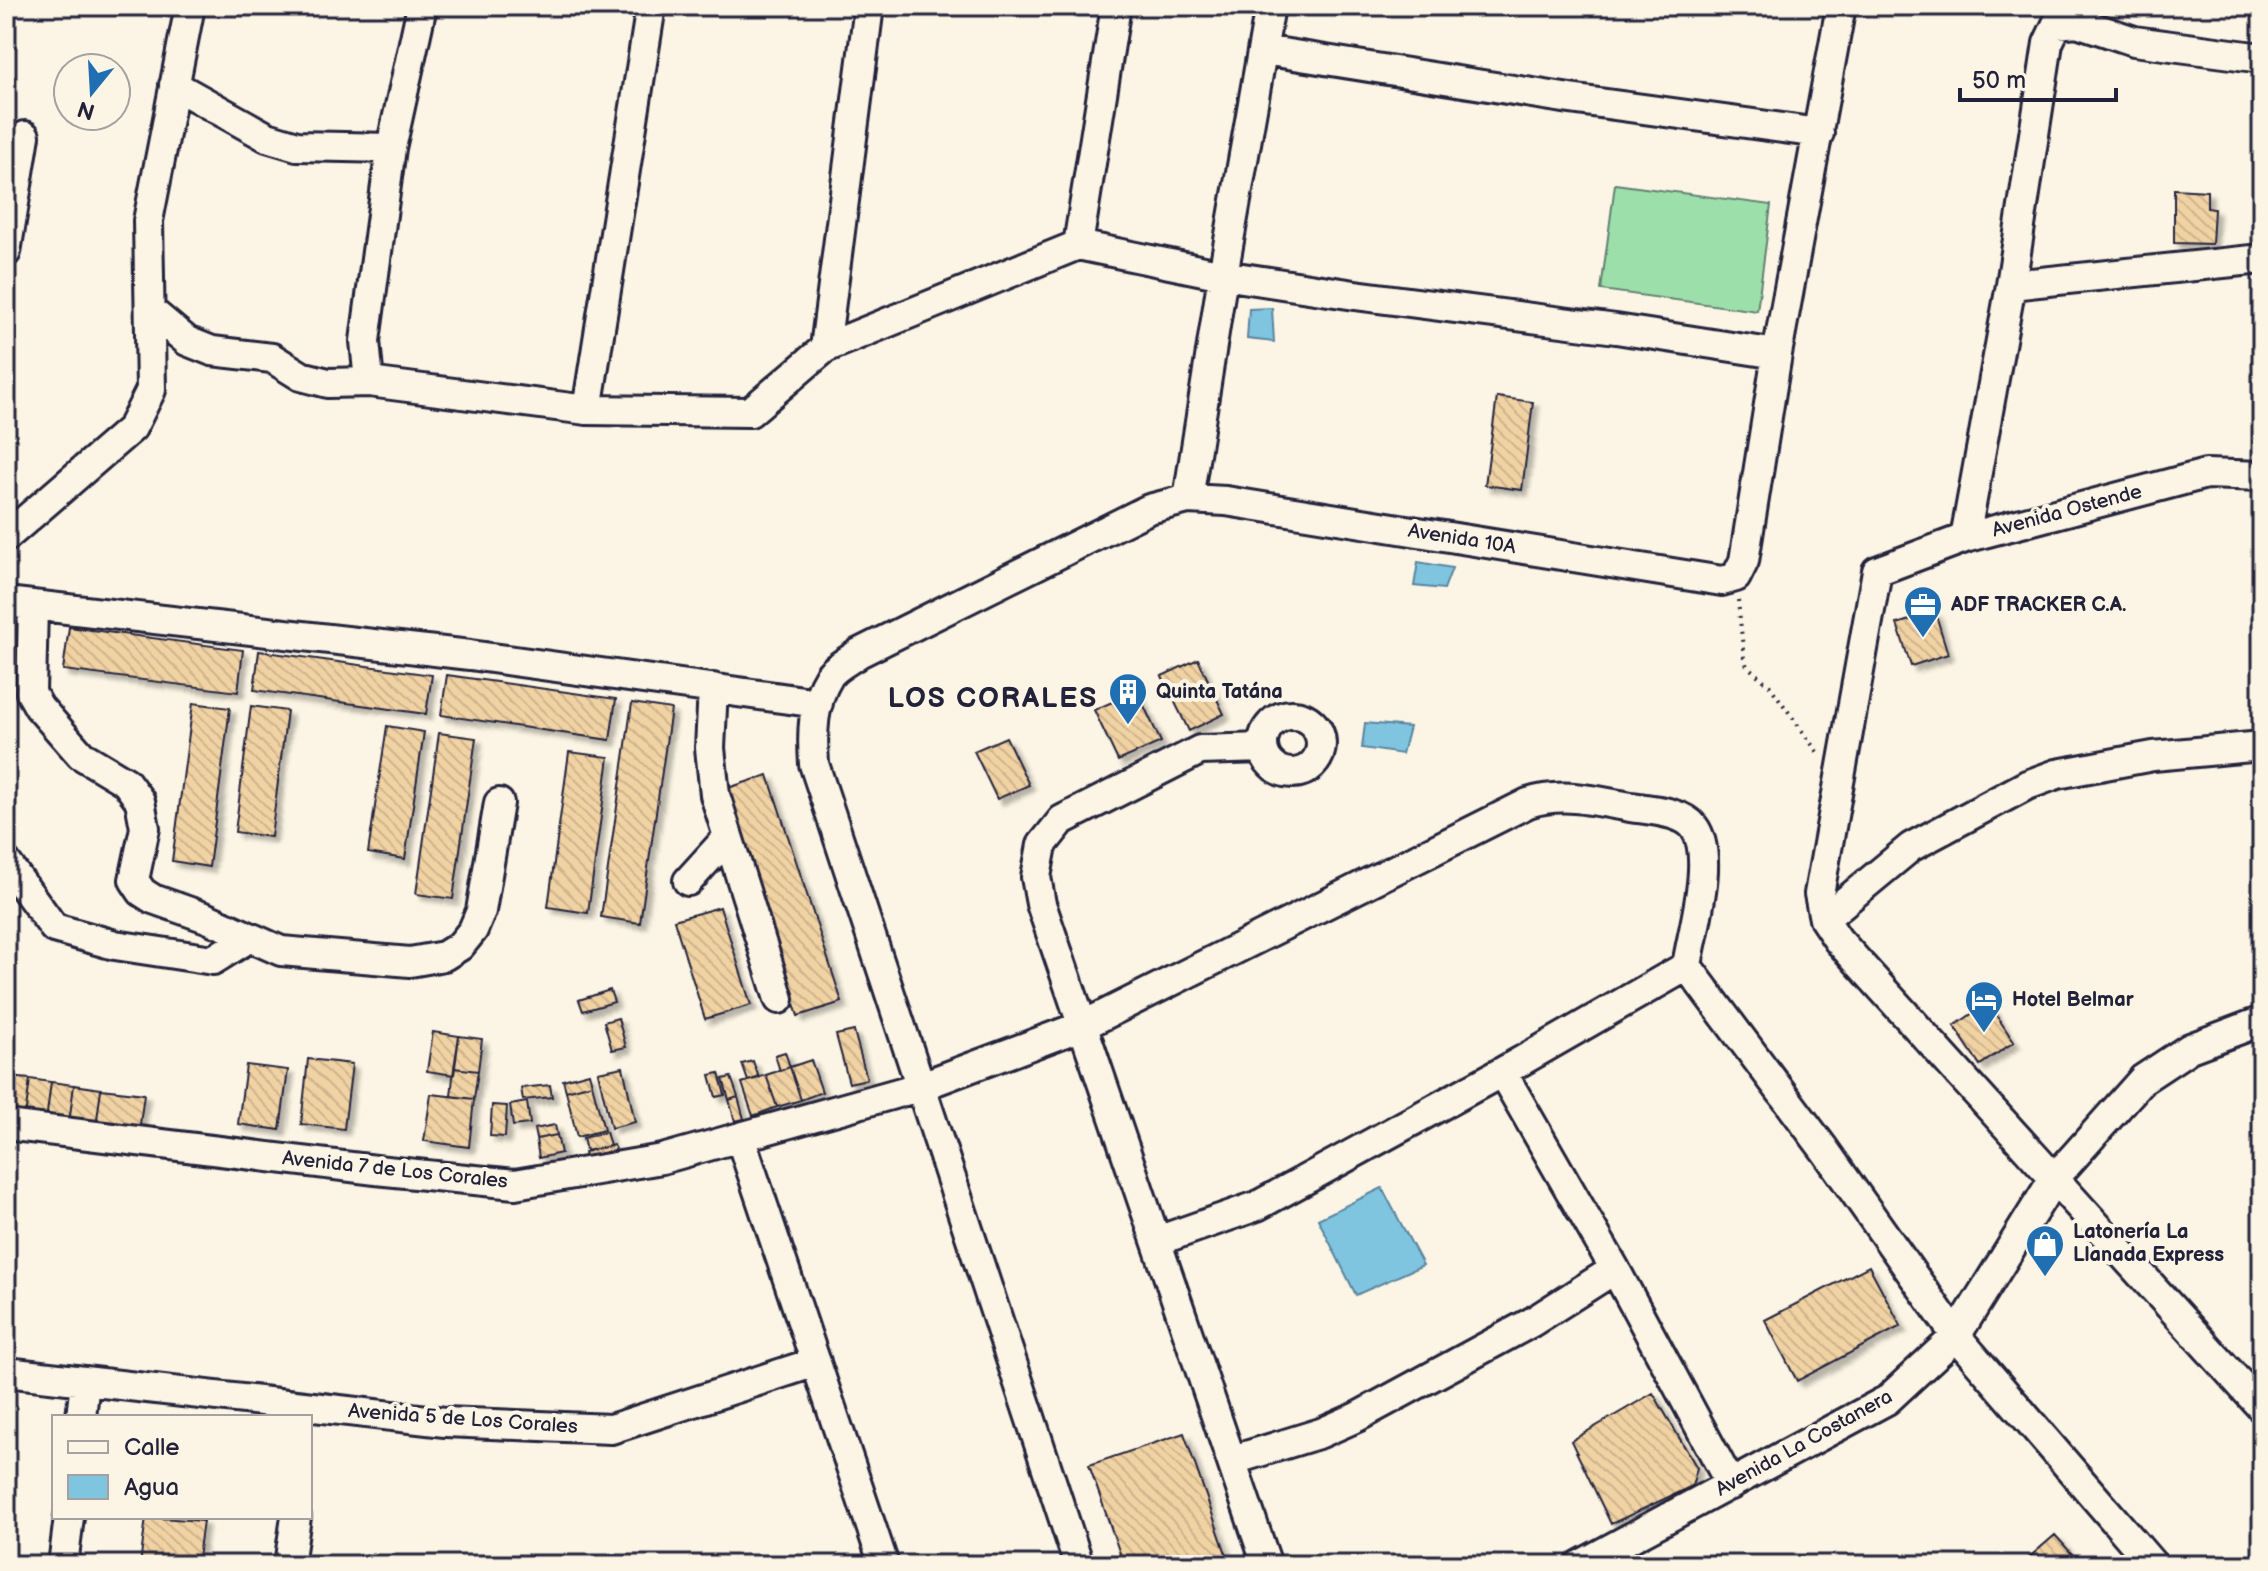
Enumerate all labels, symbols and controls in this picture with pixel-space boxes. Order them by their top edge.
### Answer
north arrow [52,52,132,132]
scale bar [1960,52,2116,102]
text: 50 m [1972,66,2026,95]
text: N [74,94,98,125]
street label: Avenida Ostende [1989,479,2145,543]
street label: Avenida 10A [1406,519,1518,559]
office icon: ADF TRACKER C.A. [1902,584,1944,639]
place label: ADF TRACKER C.A. [1950,593,2126,617]
building icon: Quinta Tatána [1107,671,1149,726]
place label: Quinta Tatána [1156,680,1283,704]
district label: LOS CORALES [888,682,1098,715]
hotel icon: Hotel Belmar [1963,979,2005,1034]
place label: Hotel Belmar [2012,988,2135,1012]
street label: Avenida 7 de Los Corales [281,1146,509,1194]
place label: Latonería La Llanada Express [2073,1220,2224,1267]
shop icon: Latonería La Llanada Express [2024,1223,2066,1278]
street label: Avenida La Costanera [1711,1384,1897,1502]
street label: Avenida 5 de Los Corales [347,1399,579,1439]
legend [52,1415,312,1519]
text: Calle [124,1433,179,1462]
text: Agua [124,1473,179,1502]

